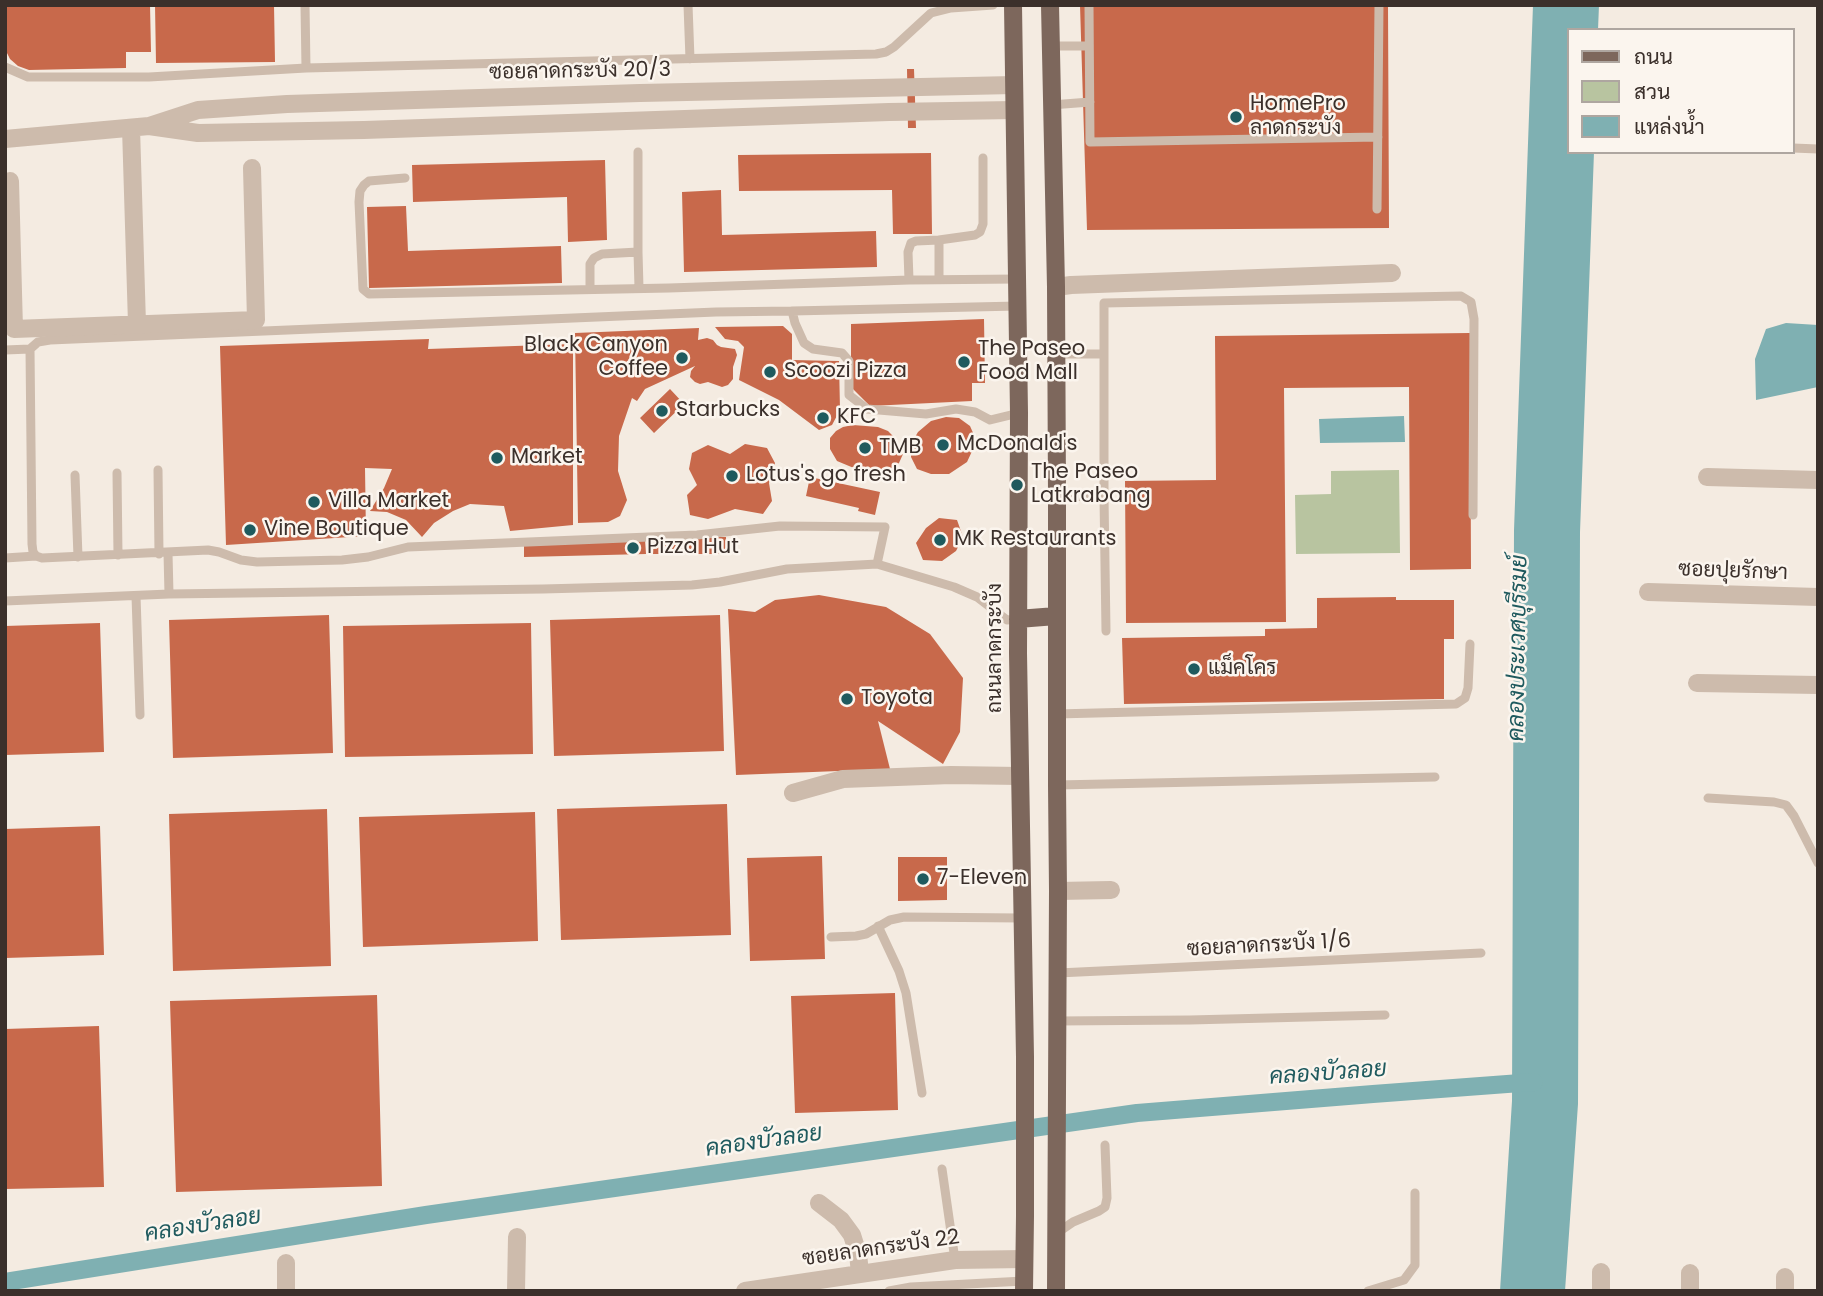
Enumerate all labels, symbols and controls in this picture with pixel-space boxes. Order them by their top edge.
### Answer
legend [1568,28,1795,154]
text: ถนน [1634,42,1673,71]
street label: ซอยลาดกระบัง 20/3 [489,58,671,86]
text: สวน [1634,77,1670,106]
place label: HomePro ลาดกระบัง [1250,92,1346,142]
marker: HomePro ลาดกระบัง [1228,109,1244,125]
text: แหล่งน้ำ [1634,112,1705,141]
place label: Black Canyon Coffee [524,333,668,383]
place label: The Paseo Food Mall [978,337,1085,387]
marker: Black Canyon Coffee [674,350,690,366]
marker: The Paseo Food Mall [956,354,972,370]
place label: Scoozi Pizza [784,359,907,385]
marker: Scoozi Pizza [762,364,778,380]
place label: Starbucks [676,398,780,424]
marker: Starbucks [654,403,670,419]
place label: KFC [837,405,876,431]
marker: KFC [815,410,831,426]
place label: McDonald's [957,432,1077,458]
place label: TMB [879,435,921,461]
marker: McDonald's [935,437,951,453]
marker: TMB [857,440,873,456]
place label: Market [511,445,583,471]
marker: Market [489,450,505,466]
place label: The Paseo Latkrabang [1031,460,1151,510]
place label: Lotus's go fresh [746,463,906,489]
marker: Lotus's go fresh [724,468,740,484]
marker: The Paseo Latkrabang [1009,477,1025,493]
place label: Villa Market [328,489,449,515]
marker: Villa Market [306,494,322,510]
place label: Vine Boutique [264,517,409,543]
marker: Vine Boutique [242,522,258,538]
place label: MK Restaurants [954,527,1116,553]
marker: MK Restaurants [932,532,948,548]
place label: Pizza Hut [647,535,739,561]
marker: Pizza Hut [625,540,641,556]
water label: คลองประเวศบุรีรมย์ [1504,554,1534,742]
street label: ซอยปุยรักษา [1678,557,1788,587]
street label: ถนนลาดกระบัง [983,583,1009,713]
place label: แม็คโคร [1208,656,1277,682]
marker: แม็คโคร [1186,661,1202,677]
place label: Toyota [861,686,933,712]
marker: Toyota [839,691,855,707]
place label: 7-Eleven [937,866,1027,892]
marker: 7-Eleven [915,871,931,887]
street label: ซอยลาดกระบัง 1/6 [1186,929,1352,963]
water label: คลองบัวลอย [1268,1056,1388,1092]
water label: คลองบัวลอย [704,1120,824,1164]
water label: คลองบัวลอย [143,1203,263,1249]
street label: ซอยลาดกระบัง 22 [801,1226,961,1272]

